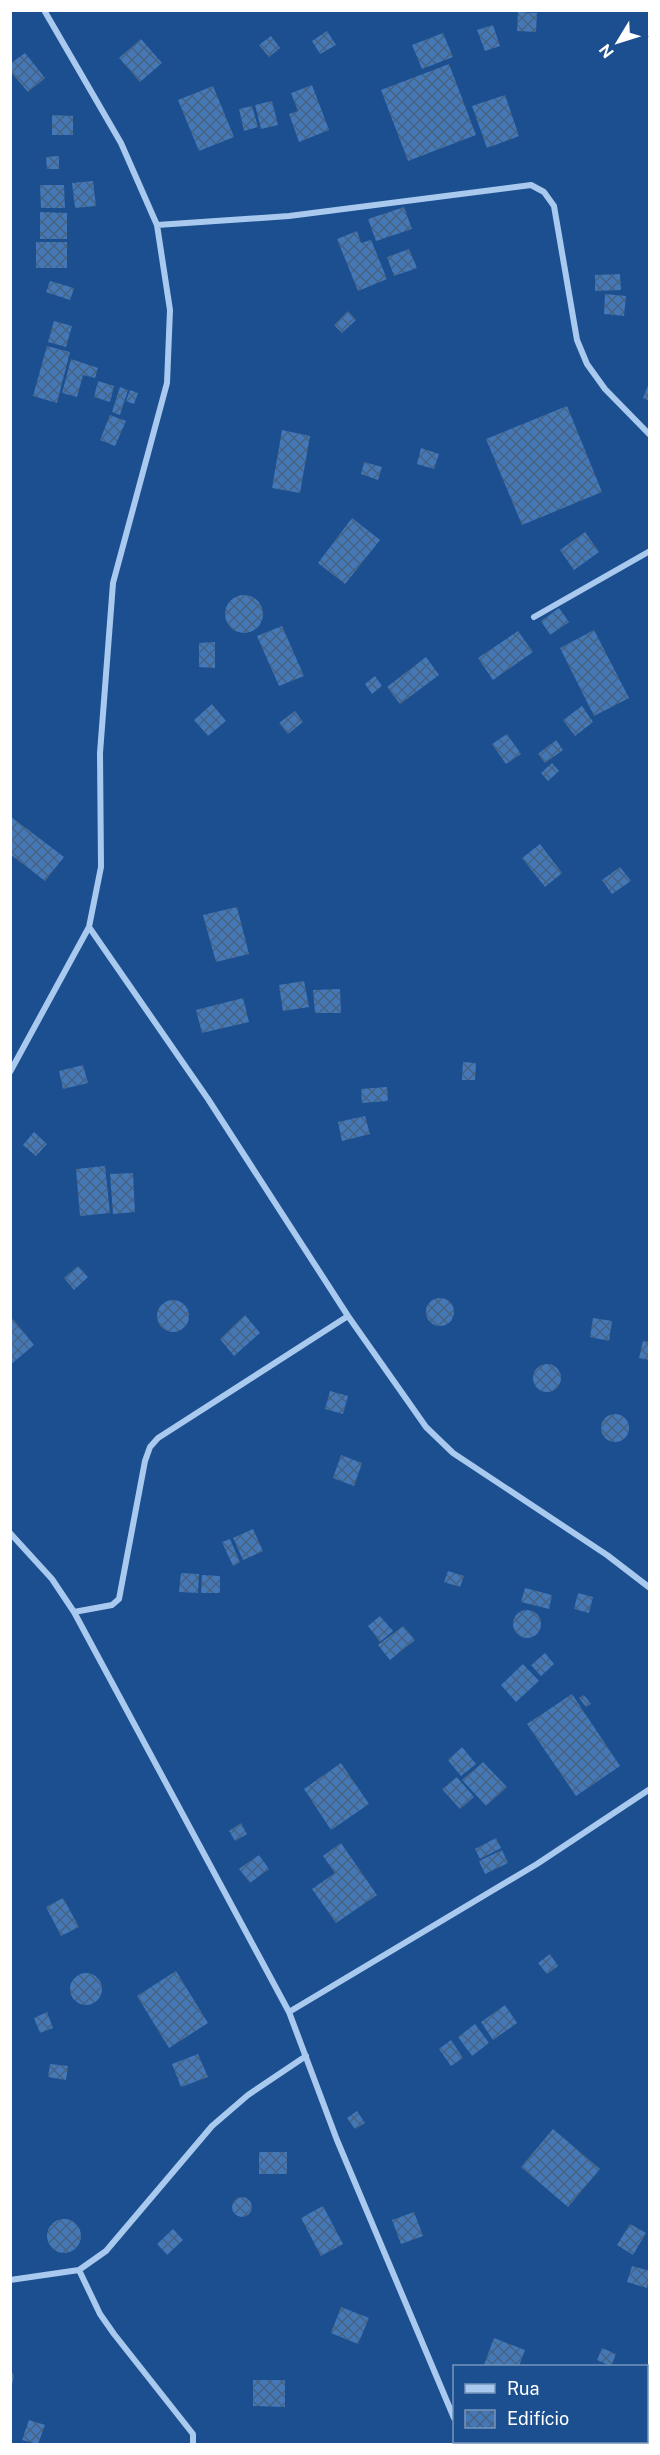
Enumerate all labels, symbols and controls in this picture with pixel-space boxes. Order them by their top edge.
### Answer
north arrow [588,12,648,72]
text: N [595,40,618,62]
legend [453,2365,648,2443]
text: Rua [507,2378,539,2399]
text: Edifício [507,2408,569,2429]

